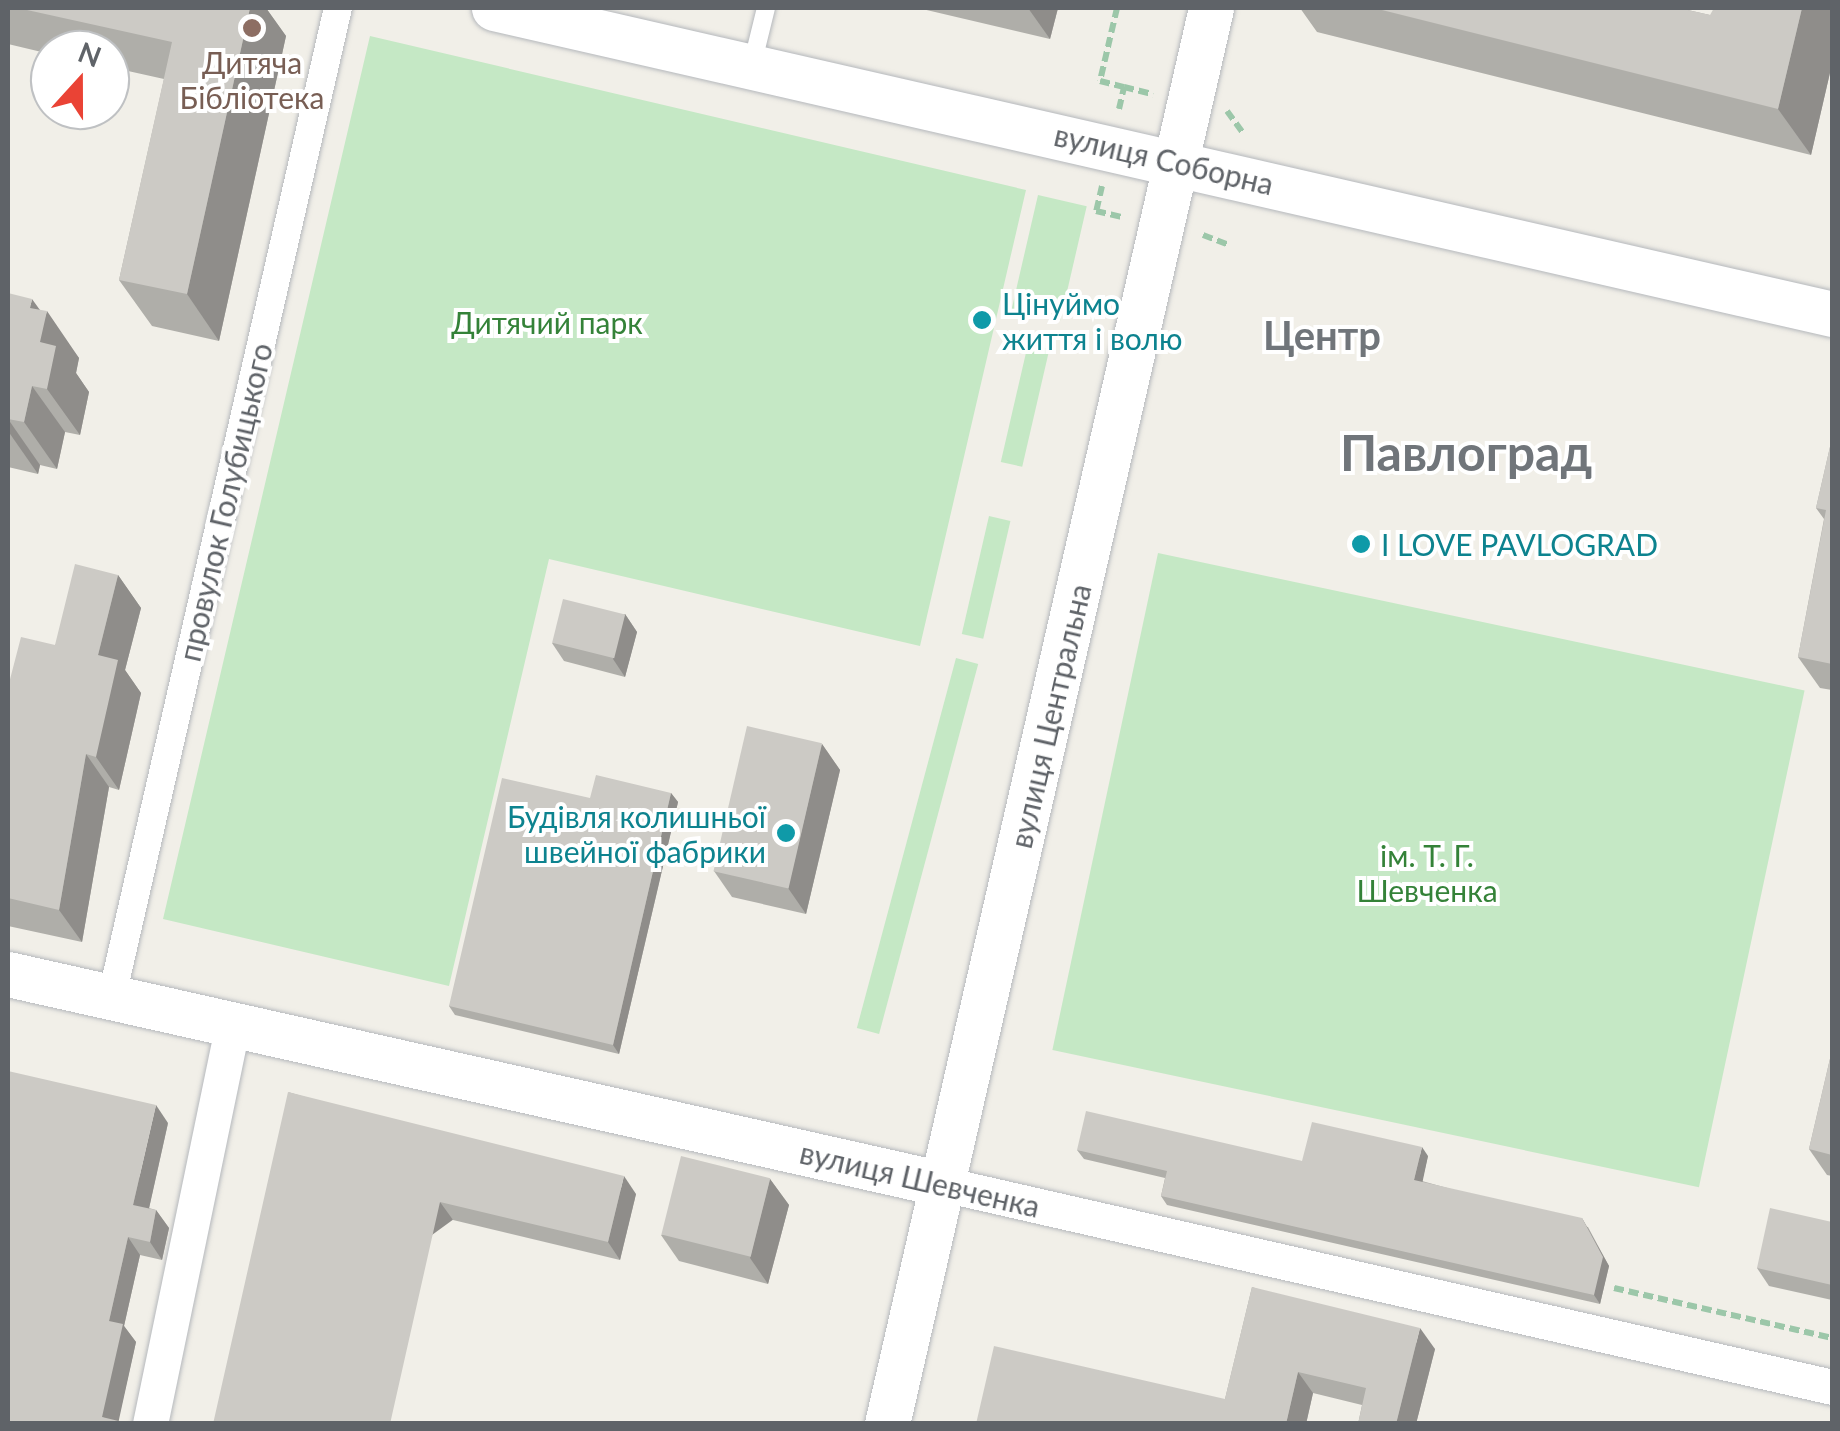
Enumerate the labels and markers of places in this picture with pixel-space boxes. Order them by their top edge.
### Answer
marker: Дитяча Бiблiотека [241,17,263,39]
place label: Дитяча Бiблiотека [180,44,324,114]
place label: Цінуймо життя і волю [1002,285,1182,356]
marker: Цінуймо життя і волю [971,309,993,331]
place label: I LOVE PAVLOGRAD [1381,526,1658,562]
marker: I LOVE PAVLOGRAD [1350,533,1372,555]
place label: Будівля колишньої швейної фабрики [507,798,766,868]
marker: Будівля колишньої швейної фабрики [775,822,797,844]

